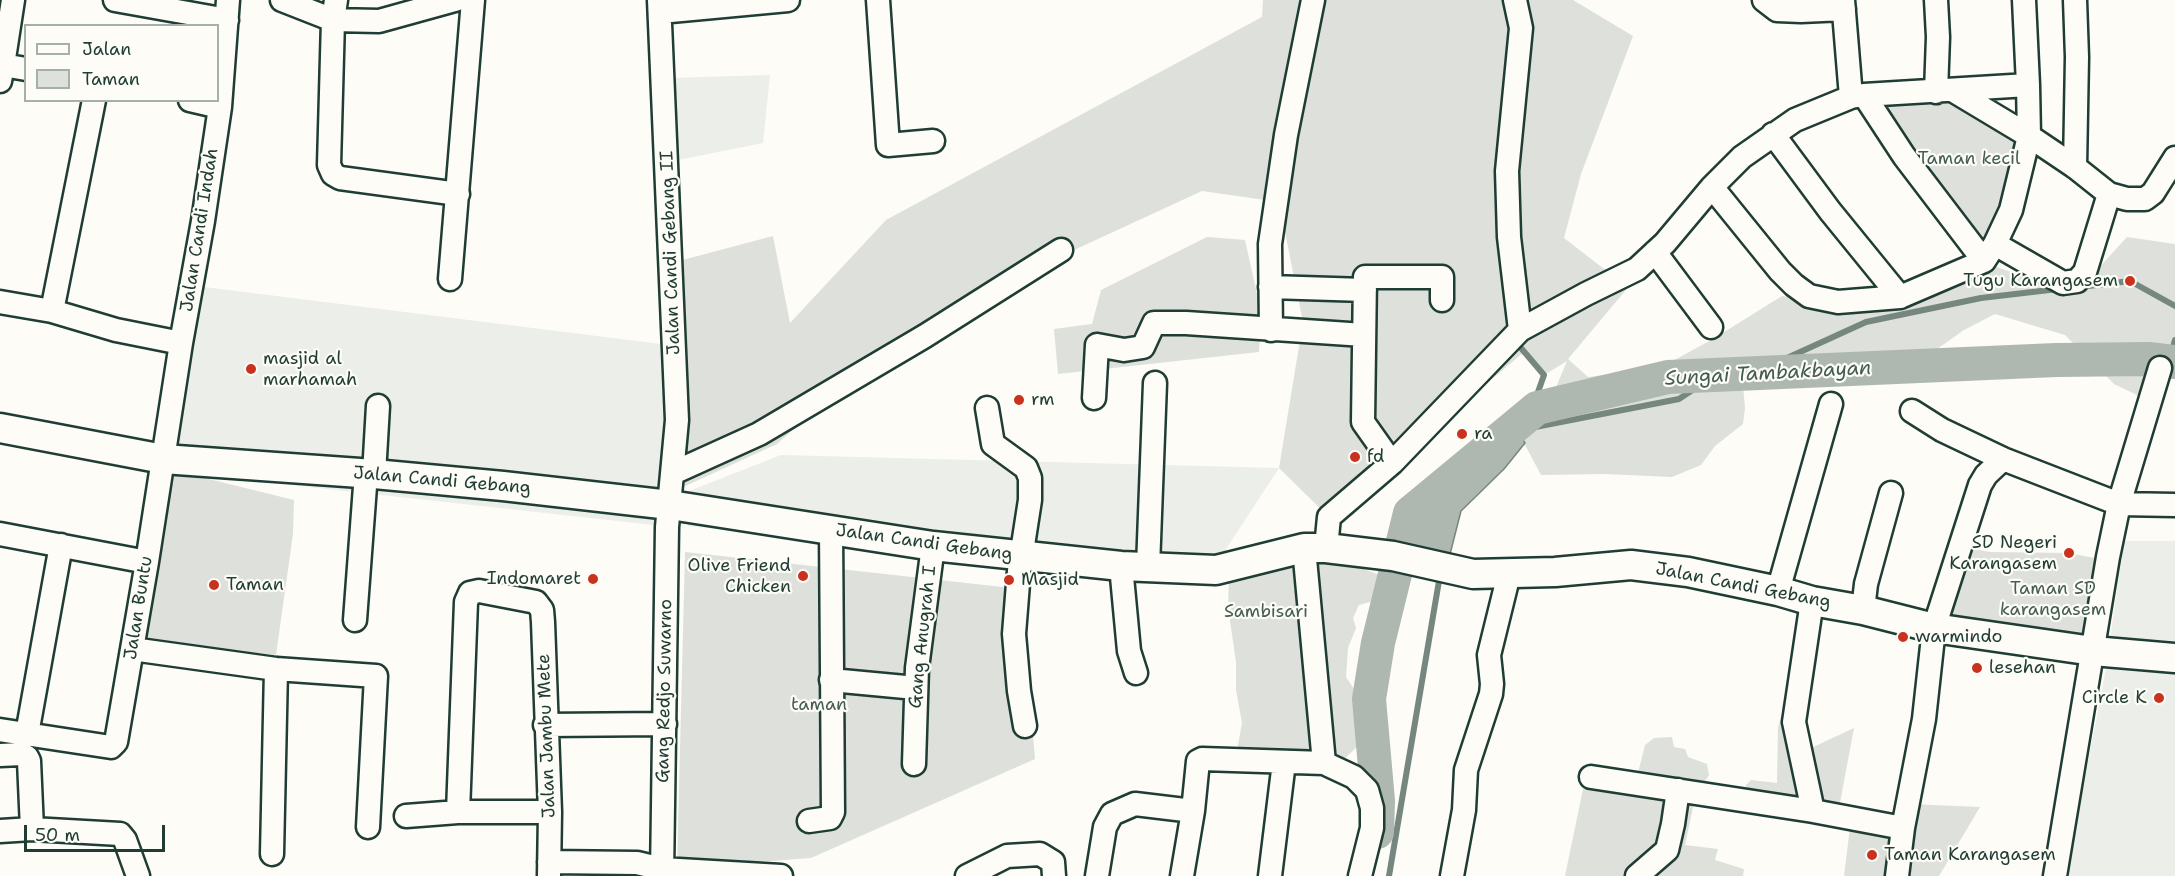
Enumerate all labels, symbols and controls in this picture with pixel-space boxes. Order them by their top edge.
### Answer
legend [24,24,219,102]
text: Jalan [82,37,131,61]
text: Taman [82,67,140,91]
street label: Jalan Candi Indah [176,147,224,313]
park label: Taman kecil [1918,148,2020,170]
street label: Jalan Candi Gebang II [657,150,685,356]
place label: Tugu Karangasem [1963,270,2118,292]
marker: Tugu Karangasem [2123,274,2137,288]
place label: masjid al marhamah [263,348,357,391]
water label: Sungai Tambakbayan [1664,357,1872,391]
marker: masjid al marhamah [244,362,258,376]
place label: rm [1031,389,1054,411]
marker: rm [1012,393,1026,407]
place label: ra [1474,423,1493,445]
marker: ra [1455,427,1469,441]
place label: fd [1367,446,1384,468]
marker: fd [1348,450,1362,464]
street label: Jalan Candi Gebang [352,462,532,500]
street label: Jalan Candi Gebang [834,520,1014,566]
place label: SD Negeri Karangasem [1949,532,2057,574]
marker: SD Negeri Karangasem [2062,546,2076,560]
street label: Jalan Buntu [120,554,158,662]
place label: Olive Friend Chicken [687,555,791,598]
street label: Jalan Candi Gebang [1653,558,1833,614]
street label: Gang Anugrah I [905,564,941,710]
place label: Indomaret [487,568,581,590]
marker: Olive Friend Chicken [796,569,810,583]
place label: Masjid [1021,569,1079,591]
marker: Indomaret [586,572,600,586]
marker: Masjid [1002,573,1016,587]
place label: Taman [226,574,284,596]
marker: Taman [207,578,221,592]
park label: Taman SD karangasem [2000,578,2106,620]
street label: Gang Redjo Suwarno [653,599,677,783]
park label: Sambisari [1224,601,1308,623]
place label: warmindo [1915,626,2002,648]
marker: warmindo [1896,630,1910,644]
street label: Jalan Jambu Mete [533,653,561,819]
place label: lesehan [1989,657,2056,679]
marker: lesehan [1970,661,1984,675]
place label: Circle K [2082,687,2147,709]
marker: Circle K [2152,691,2166,705]
park label: taman [791,694,847,716]
scale bar [27,813,168,851]
text: 50 m [35,823,80,847]
place label: Taman Karangasem [1884,844,2056,866]
marker: Taman Karangasem [1865,848,1879,862]

